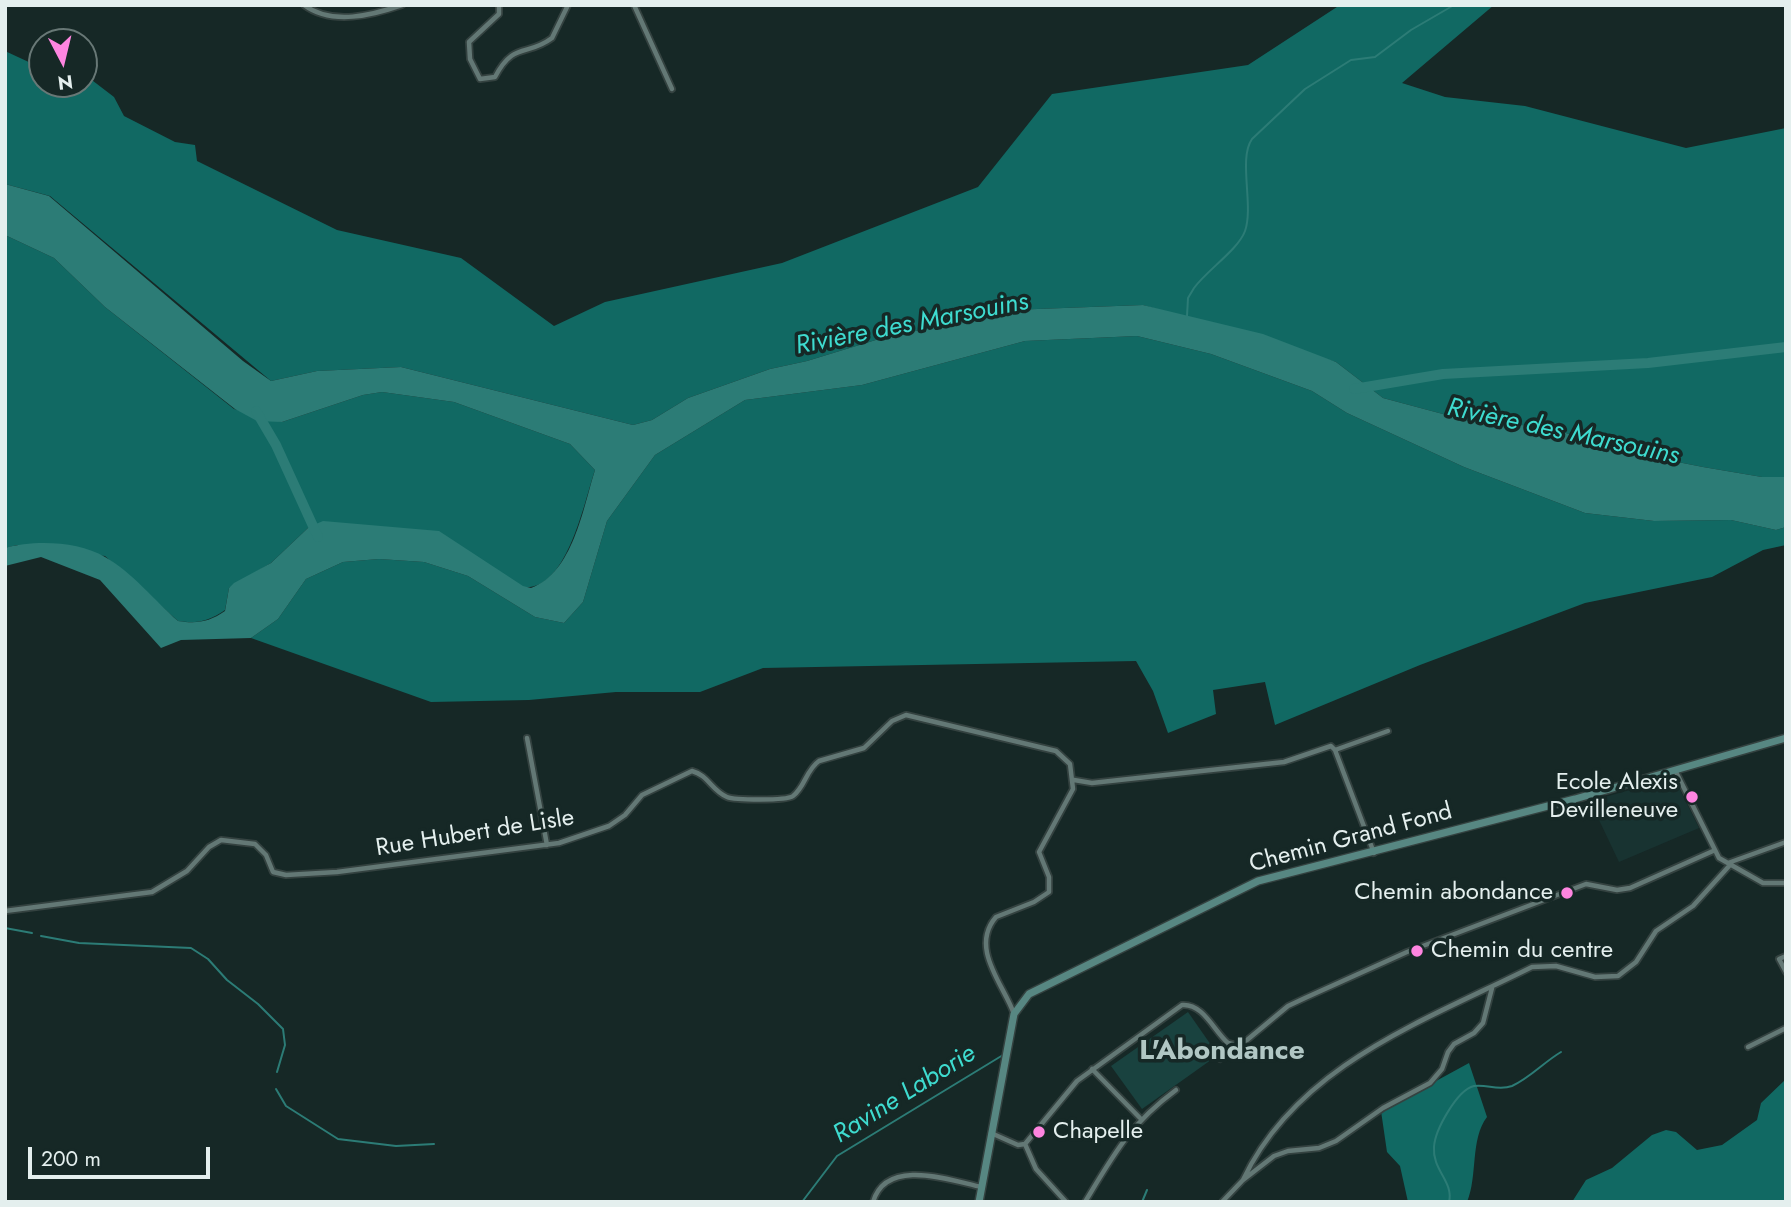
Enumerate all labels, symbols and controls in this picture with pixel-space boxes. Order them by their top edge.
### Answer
north arrow [28,28,98,98]
text: N [56,68,75,97]
water label: Rivière des Marsouins [793,287,1031,363]
water label: Rivière des Marsouins [1444,393,1682,473]
place label: Ecole Alexis Devilleneuve [1549,769,1678,825]
marker: Ecole Alexis Devilleneuve [1684,789,1700,805]
street label: Chemin Grand Fond [1246,798,1456,880]
street label: Rue Hubert de Lisle [374,804,576,864]
place label: Chemin abondance [1354,879,1553,907]
marker: Chemin abondance [1559,885,1575,901]
place label: Chemin du centre [1431,937,1613,965]
marker: Chemin du centre [1409,943,1425,959]
district label: L'Abondance [1139,1035,1305,1069]
water label: Ravine Laborie [828,1039,982,1151]
place label: Chapelle [1053,1118,1143,1146]
marker: Chapelle [1031,1124,1047,1140]
scale bar [32,1134,214,1178]
text: 200 m [41,1144,101,1174]

